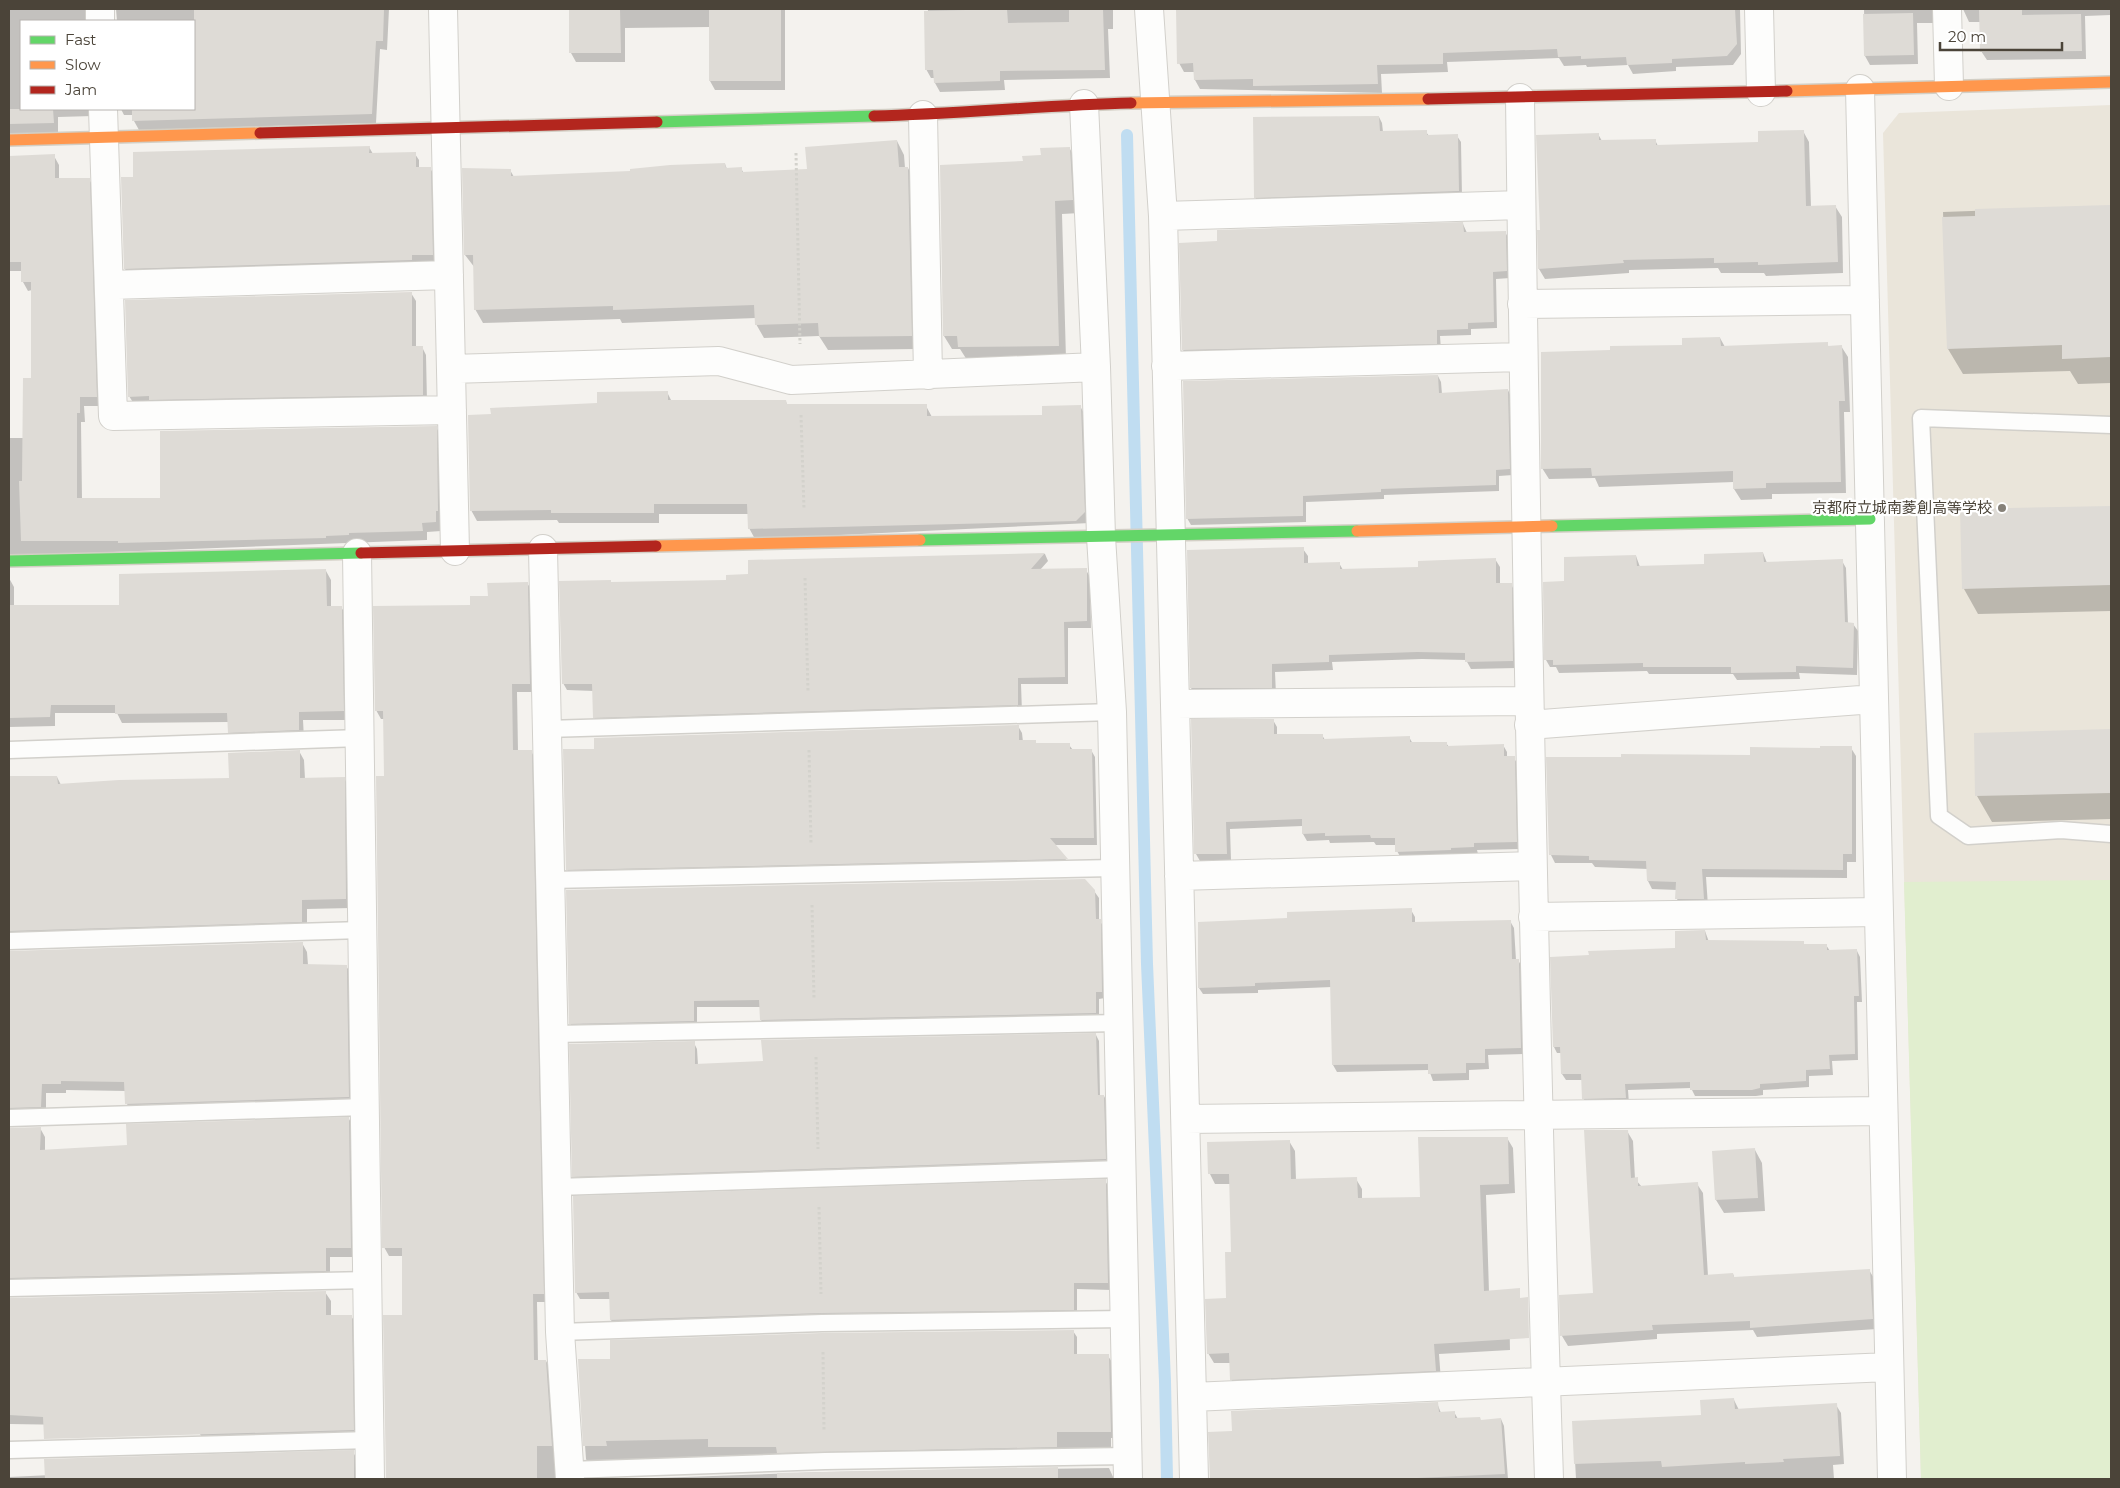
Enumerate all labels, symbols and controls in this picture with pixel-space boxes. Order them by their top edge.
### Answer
legend [20,20,195,110]
scale bar [1940,20,2062,52]
text: 20 m [1948,27,1986,46]
text: Fast [65,30,96,49]
text: Slow [65,55,101,74]
text: Jam [64,80,97,99]
place label: 京都府立城南菱創高等学校 [1812,498,1992,517]
marker: 京都府立城南菱創高等学校 [1996,502,2008,514]

